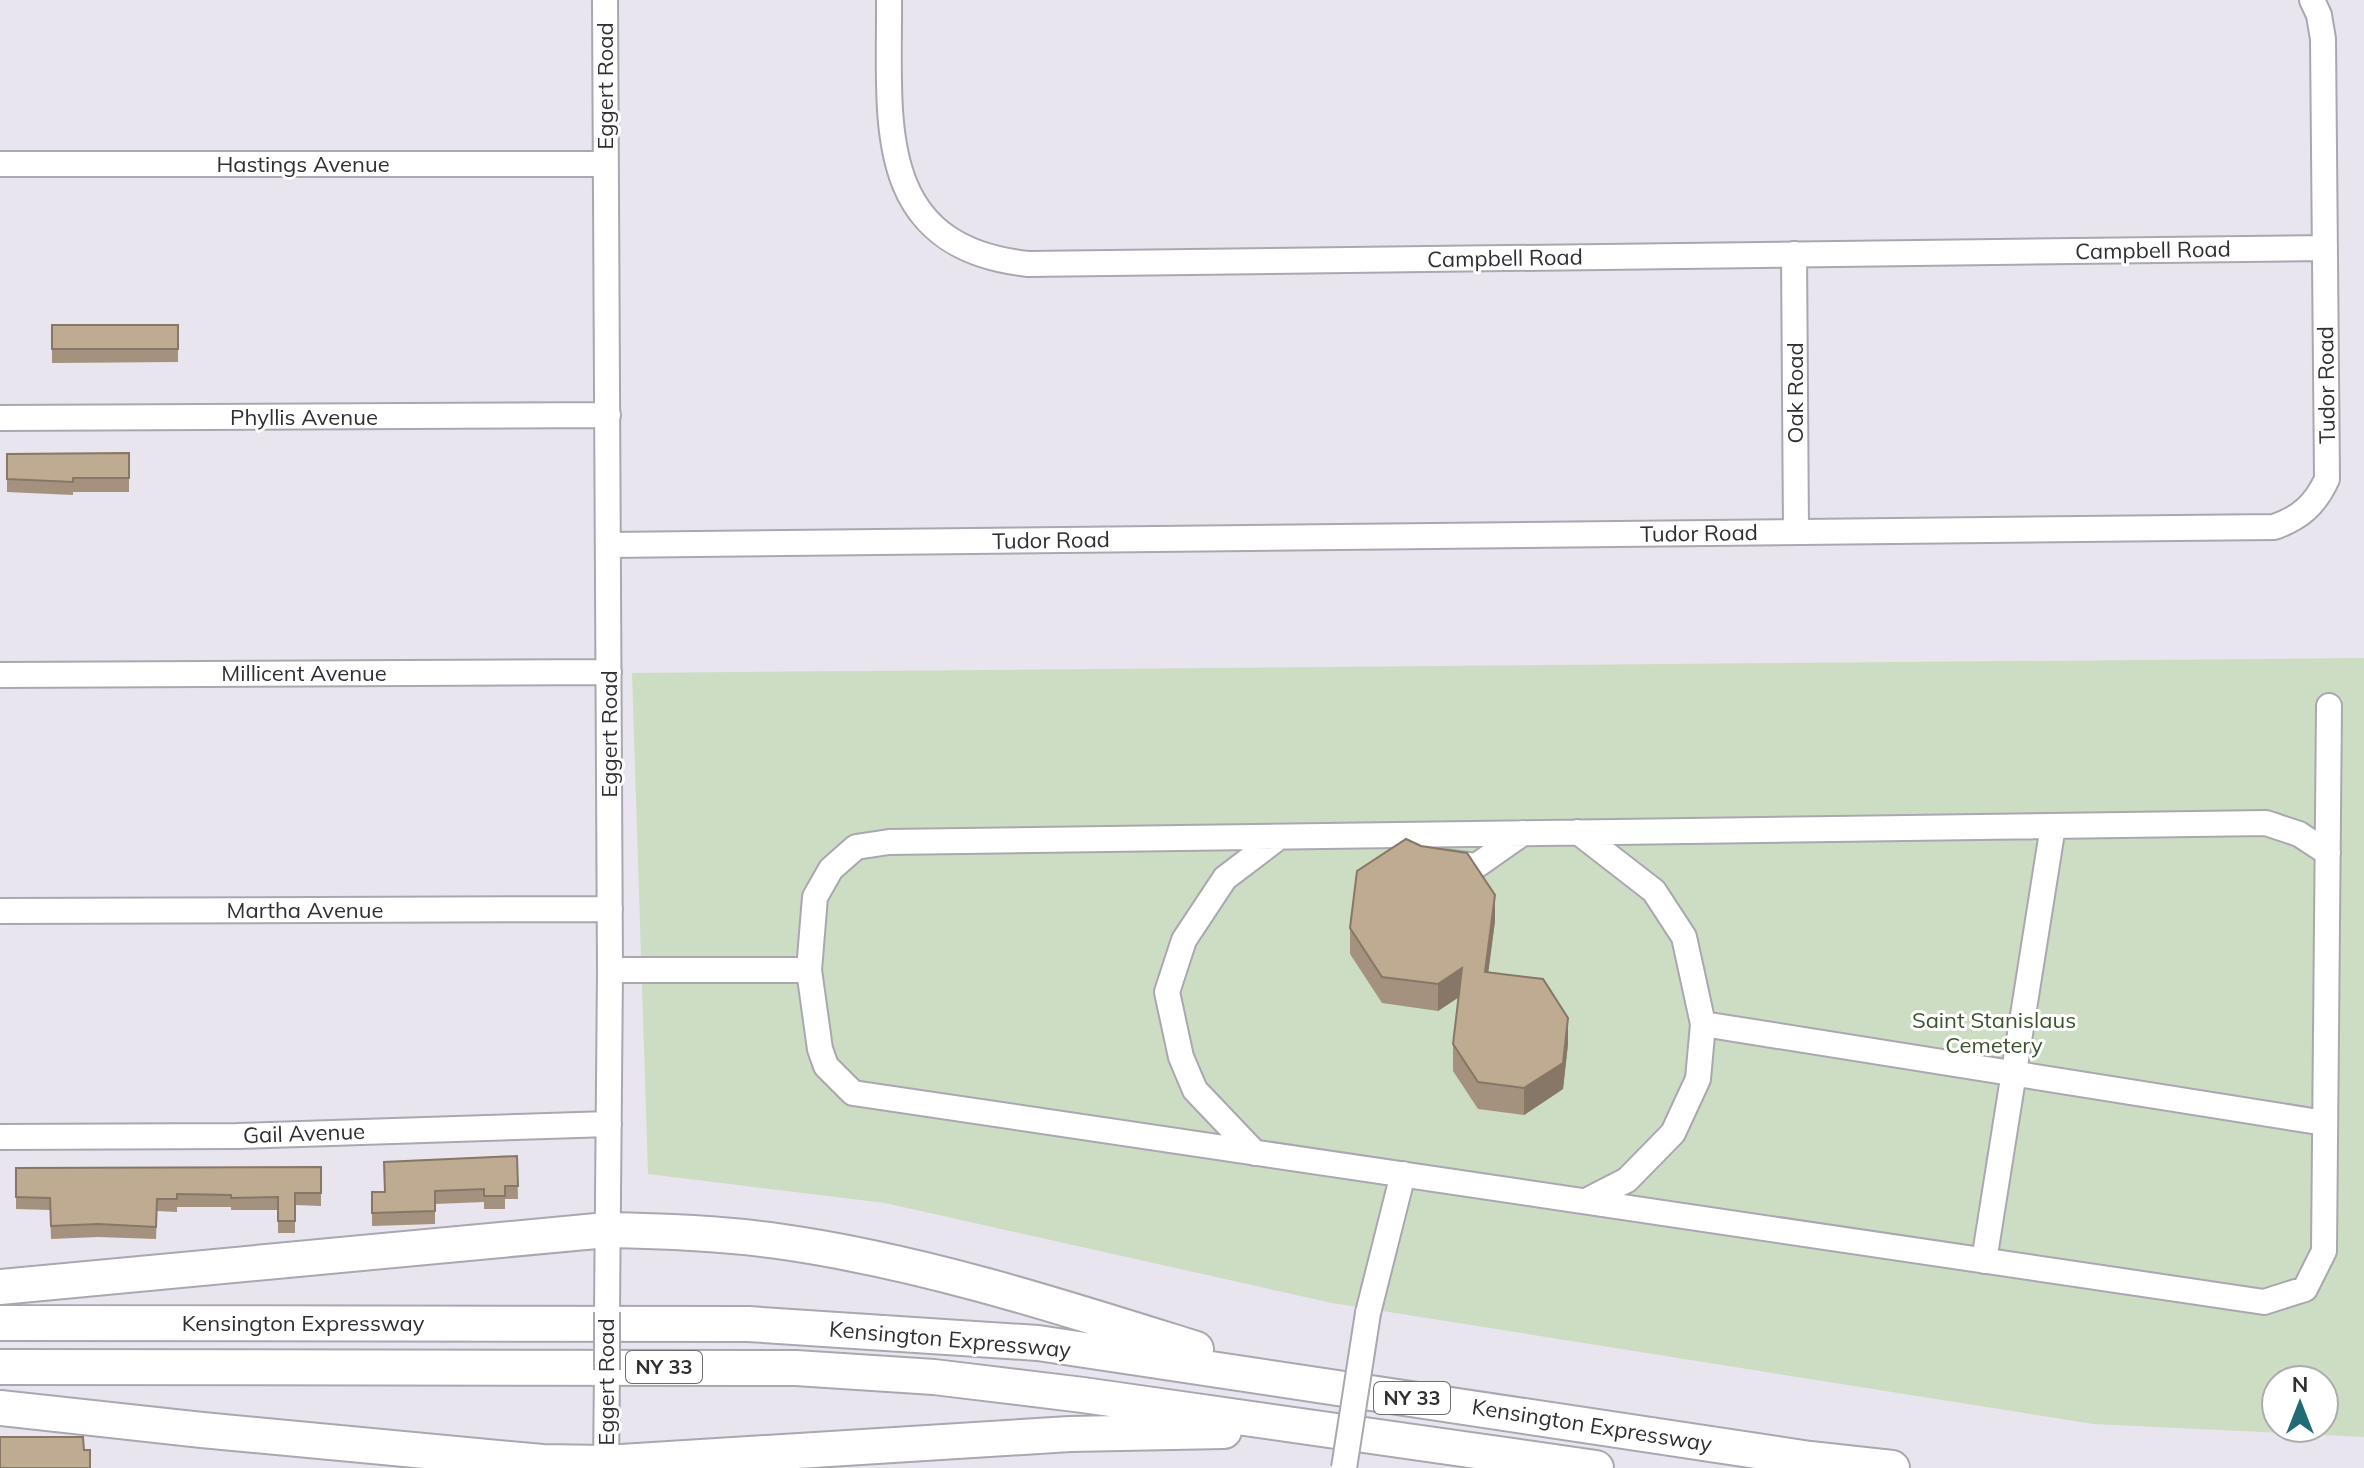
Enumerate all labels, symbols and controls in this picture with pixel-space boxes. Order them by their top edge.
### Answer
street label: Eggert Road [591,22,619,150]
street label: Hastings Avenue [216,150,390,178]
street label: Campbell Road [2075,235,2231,265]
street label: Campbell Road [1427,243,1583,273]
street label: Tudor Road [2311,326,2341,444]
street label: Oak Road [1781,342,1809,444]
street label: Phyllis Avenue [230,403,378,431]
street label: Tudor Road [1640,518,1758,548]
street label: Tudor Road [992,525,1110,555]
street label: Millicent Avenue [221,659,387,687]
street label: Eggert Road [595,670,623,798]
street label: Martha Avenue [227,896,383,924]
park label: Saint Stanislaus Cemetery [1912,1006,2076,1059]
street label: Gail Avenue [242,1117,366,1149]
street label: Kensington Expressway [182,1309,425,1337]
street label: Kensington Expressway [828,1314,1072,1364]
street label: Eggert Road [592,1318,620,1446]
road number: NY 33 [626,1351,702,1383]
north arrow [2260,1364,2340,1444]
text: N [2292,1370,2308,1398]
road number: NY 33 [1374,1382,1450,1414]
street label: Kensington Expressway [1470,1392,1714,1458]

